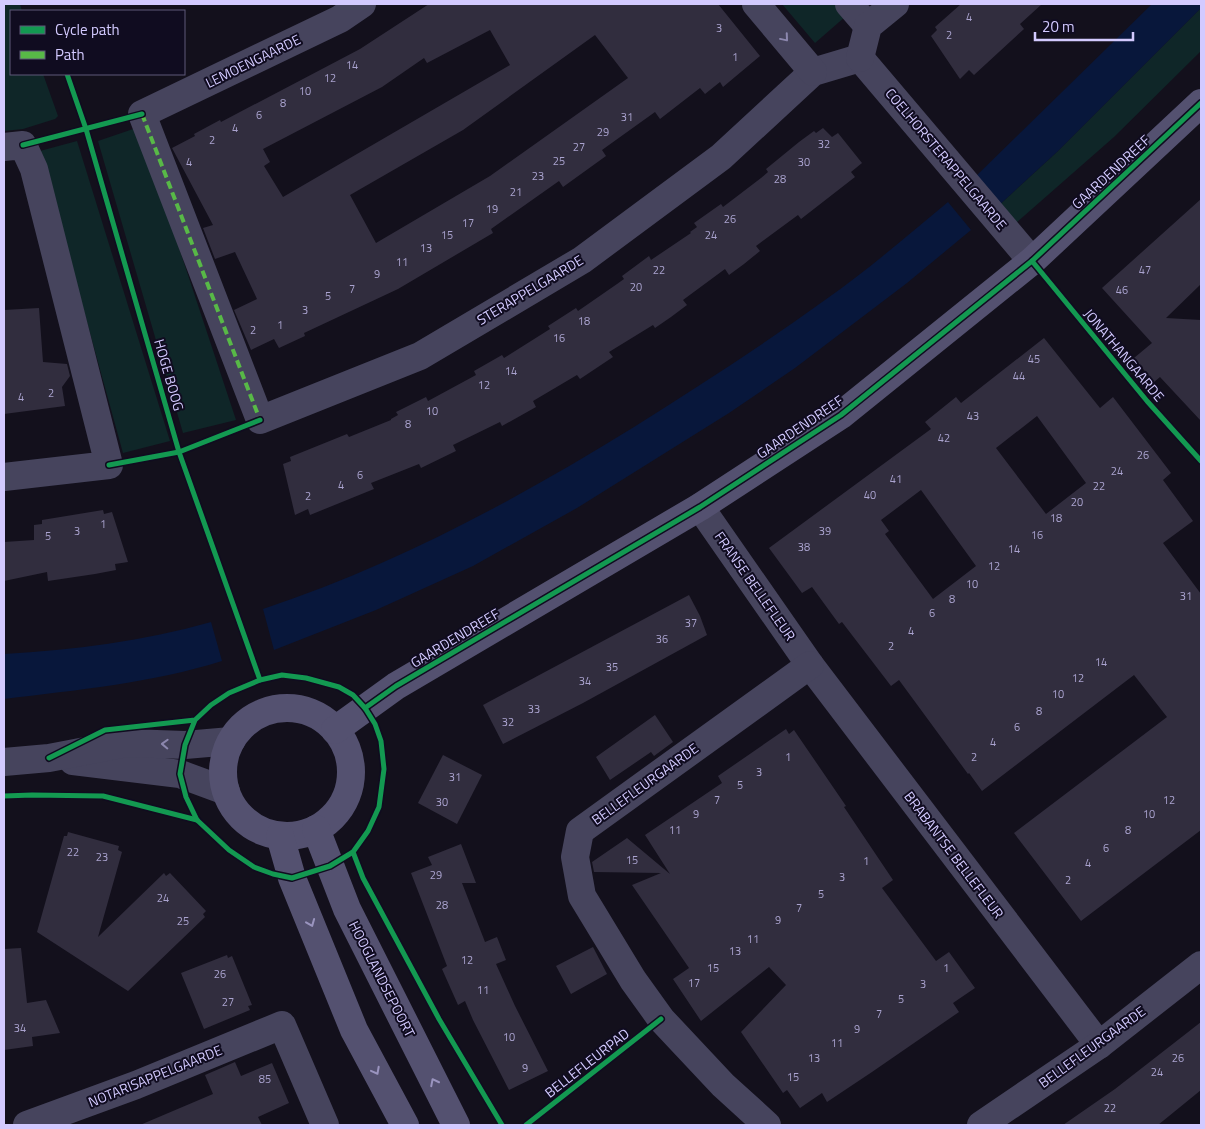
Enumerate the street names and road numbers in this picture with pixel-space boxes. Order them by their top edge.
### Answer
street label: LEMOENGAARDE [202,28,304,93]
street label: COELHORSTERAPPELGAARDE [881,83,1012,234]
street label: GAARDENDREEF [1067,130,1155,214]
street label: STERAPPELGAARDE [472,249,587,330]
street label: JONATHANGAARDE [1079,304,1170,406]
street label: HOGE BOOG [149,336,190,413]
street label: GAARDENDREEF [752,390,847,463]
street label: FRANSE BELLEFLEUR [710,527,801,645]
street label: GAARDENDREEF [406,603,503,673]
street label: BELLEFLEURGAARDE [587,737,703,830]
street label: BRABANTSE BELLEFLEUR [900,787,1009,923]
street label: HOOGLANDSEPOORT [344,917,421,1041]
street label: BELLEFLEURGAARDE [1034,1000,1150,1093]
street label: BELLEFLEURPAD [540,1023,633,1102]
street label: NOTARISAPPELGAARDE [85,1039,225,1112]

